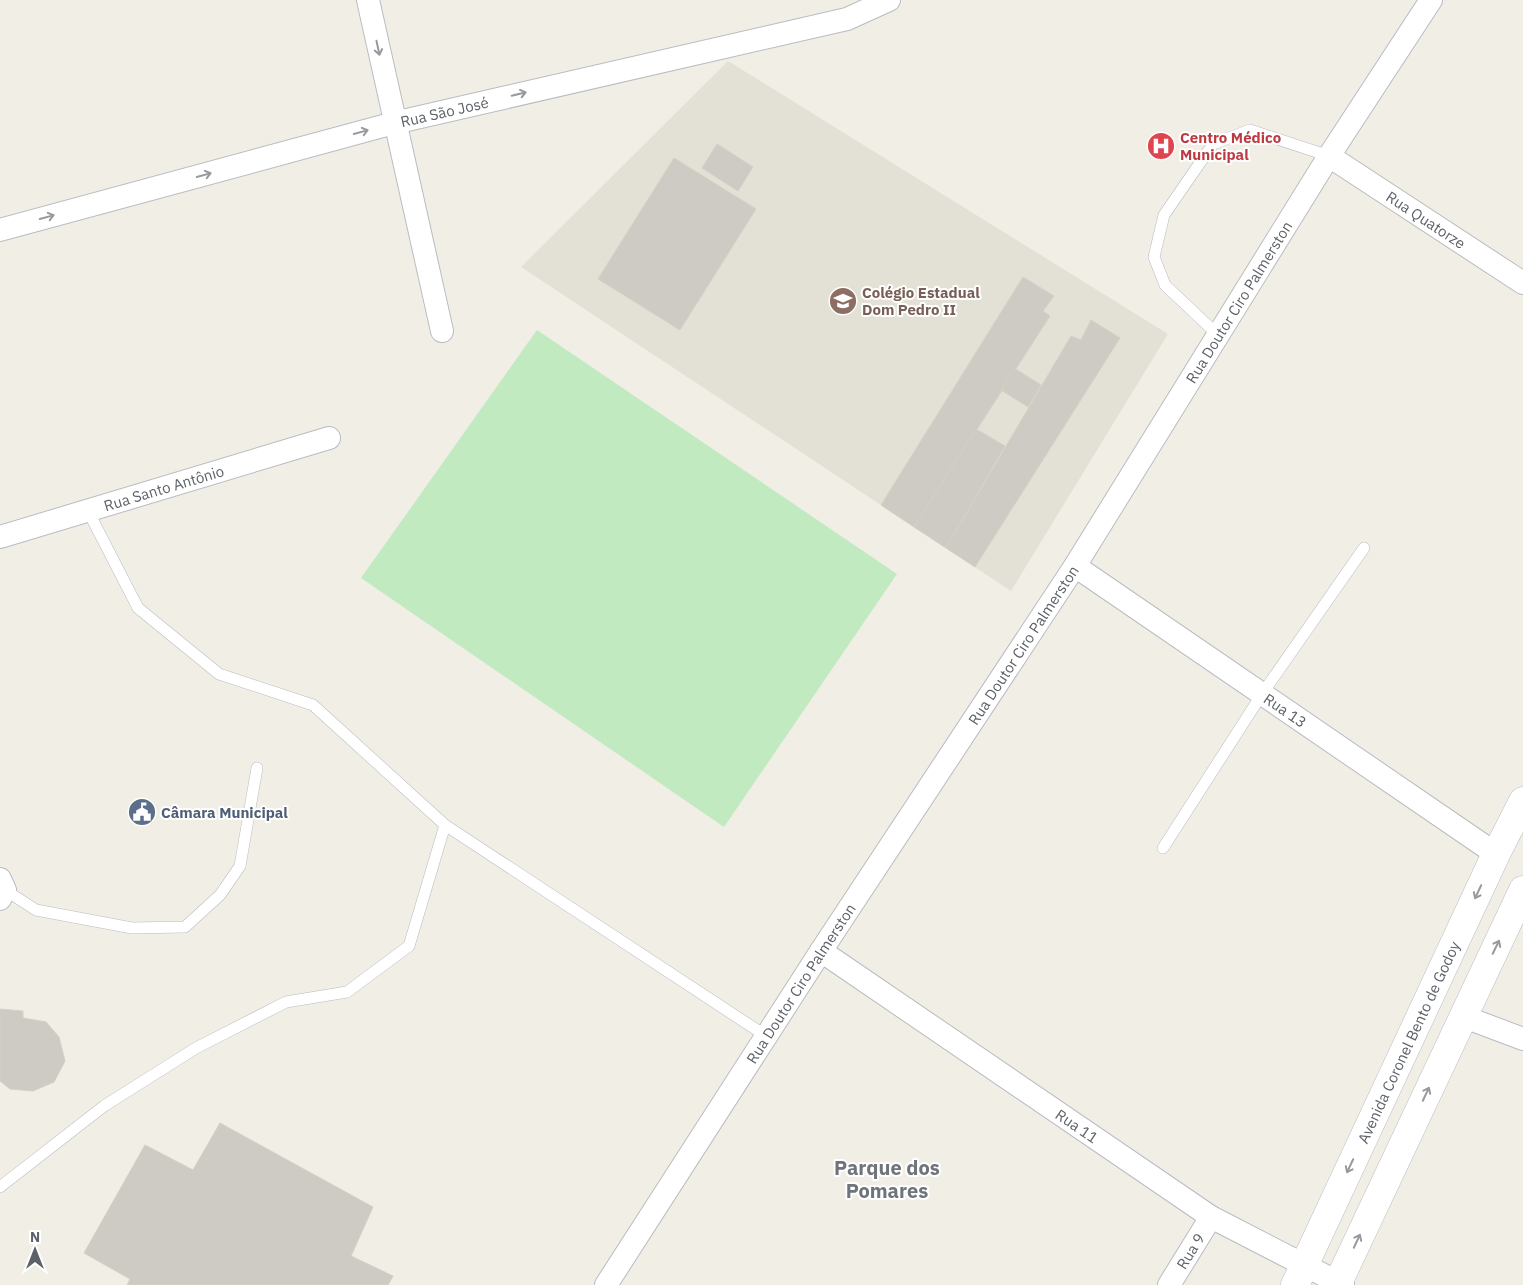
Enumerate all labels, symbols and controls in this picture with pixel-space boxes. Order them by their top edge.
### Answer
one-way arrow [374,39,383,55]
one-way arrow [510,89,526,99]
street label: Rua São José [398,92,490,131]
one-way arrow [352,127,368,136]
place label: Centro Médico Municipal [1180,128,1281,164]
hospital icon: Centro Médico Municipal [1146,131,1176,161]
one-way arrow [195,169,211,179]
street label: Rua Quatorze [1383,187,1469,252]
one-way arrow [39,212,55,221]
street label: Rua Doutor Ciro Palmerston [1181,217,1296,387]
place label: Colégio Estadual Dom Pedro II [862,283,980,319]
school or university icon: Colégio Estadual Dom Pedro II [828,286,858,316]
street label: Rua Santo Antônio [101,461,226,515]
street label: Rua Doutor Ciro Palmerston [964,561,1082,728]
street label: Rua 13 [1260,689,1311,731]
public building icon: Câmara Municipal [127,797,157,827]
place label: Câmara Municipal [161,803,288,822]
one-way arrow [1473,884,1483,899]
street label: Rua Doutor Ciro Palmerston [742,900,859,1067]
street label: Avenida Coronel Bento de Godoy [1353,937,1464,1146]
one-way arrow [1491,940,1501,955]
one-way arrow [1422,1087,1431,1102]
street label: Rua 11 [1052,1104,1102,1147]
district label: Parque dos Pomares [834,1154,940,1204]
one-way arrow [1345,1158,1355,1173]
north arrow [10,1225,60,1275]
text: N [30,1228,40,1246]
street label: Rua 9 [1172,1230,1208,1272]
one-way arrow [1353,1234,1363,1249]

